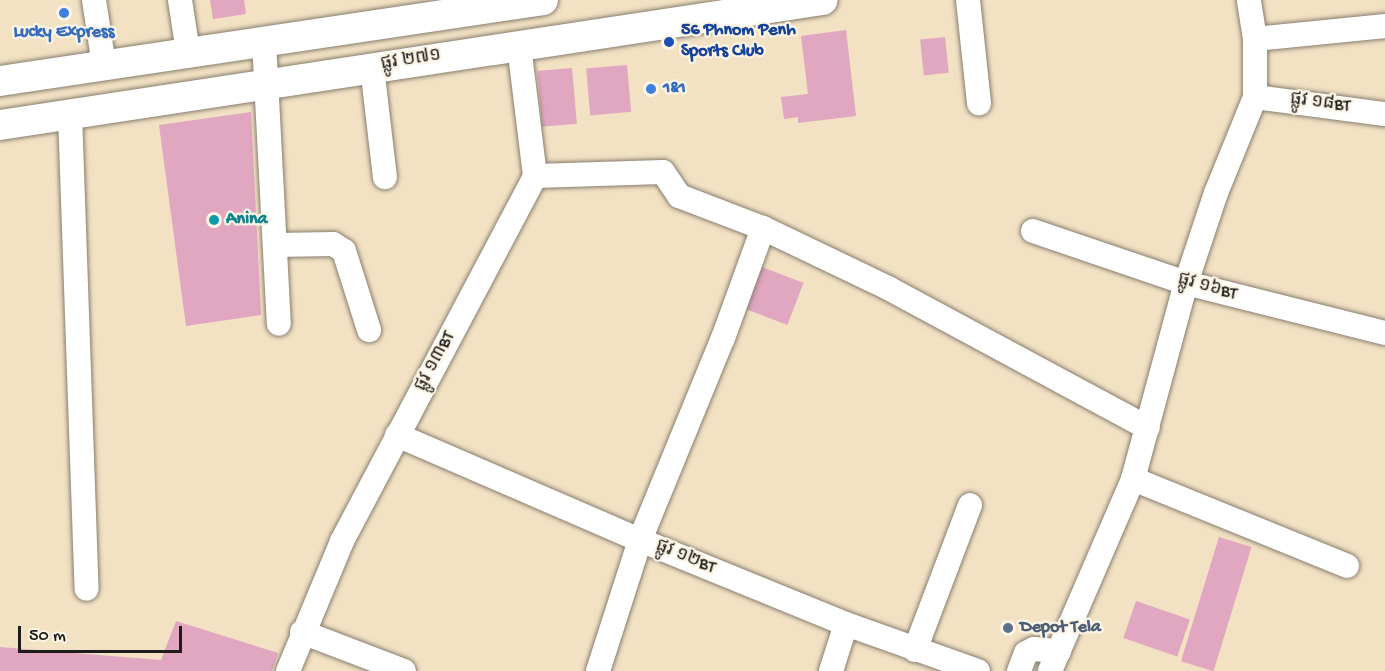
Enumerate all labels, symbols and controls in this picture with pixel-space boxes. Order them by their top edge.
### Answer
marker: Lucky Express [57,6,71,20]
place label: 56 Phnom Penh Sports Club [681,21,796,63]
place label: Lucky Express [14,22,114,44]
marker: 56 Phnom Penh Sports Club [662,35,676,49]
street label: ផ្លូវ ២៧១ [379,46,443,76]
place label: 1&1 [663,78,686,100]
marker: 1&1 [644,82,658,96]
street label: ផ្លូវ ១៨BT [1289,90,1351,118]
place label: Anina [226,209,268,231]
marker: Anina [207,213,221,227]
street label: ផ្លូវ ១៦BT [1175,270,1239,306]
street label: ផ្លូវ ១៣BT [411,328,461,396]
street label: ផ្លូវ ១២BT [652,536,718,580]
scale bar [21,614,184,652]
place label: Depot Tela [1020,617,1101,639]
marker: Depot Tela [1001,621,1015,635]
text: 50 m [29,626,66,647]

